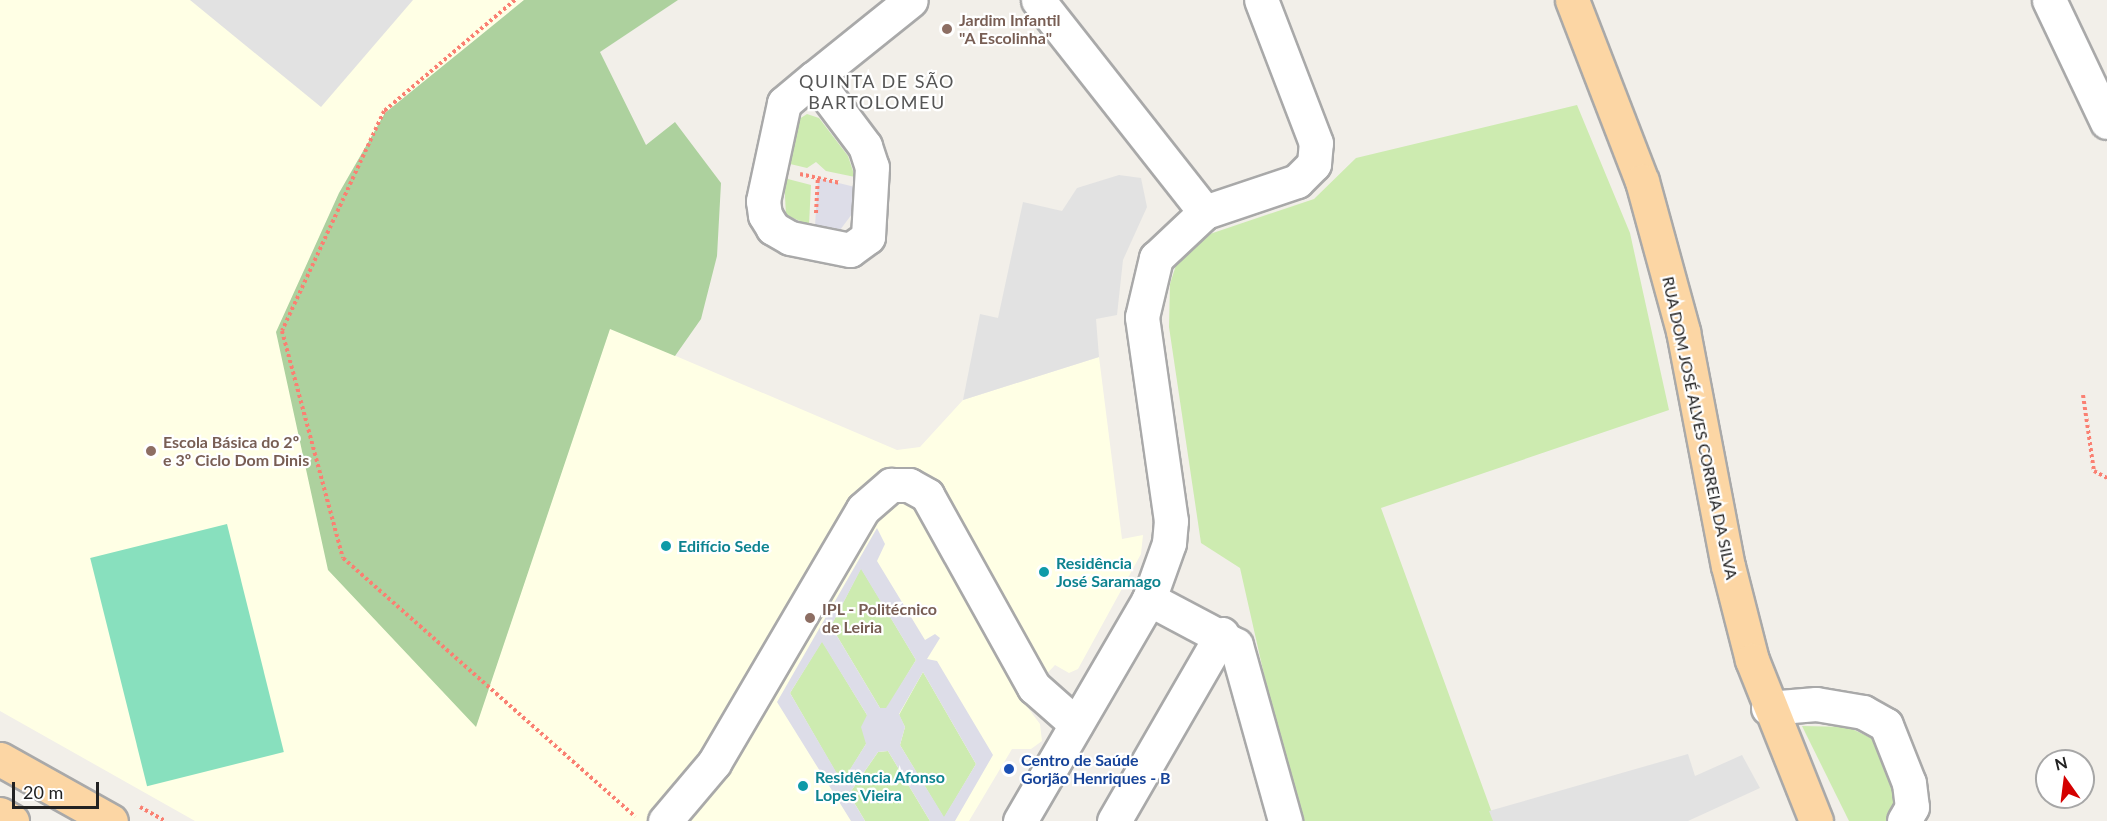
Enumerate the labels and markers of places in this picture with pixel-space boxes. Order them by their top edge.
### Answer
place label: Jardim Infantil "A Escolinha" [959,10,1060,48]
marker: Jardim Infantil "A Escolinha" [940,22,954,36]
place label: Escola Básica do 2º e 3º Ciclo Dom Dinis [163,432,309,470]
marker: Escola Básica do 2º e 3º Ciclo Dom Dinis [144,444,158,458]
place label: Edifício Sede [678,536,769,556]
marker: Edifício Sede [659,539,673,553]
place label: Residência José Saramago [1056,553,1161,591]
marker: Residência José Saramago [1037,565,1051,579]
place label: IPL - Politécnico de Leiria [822,599,937,637]
marker: IPL - Politécnico de Leiria [803,611,817,625]
place label: Centro de Saúde Gorjão Henriques - B [1021,750,1171,788]
marker: Centro de Saúde Gorjão Henriques - B [1002,762,1016,776]
place label: Residência Afonso Lopes Vieira [815,767,946,805]
marker: Residência Afonso Lopes Vieira [796,779,810,793]

